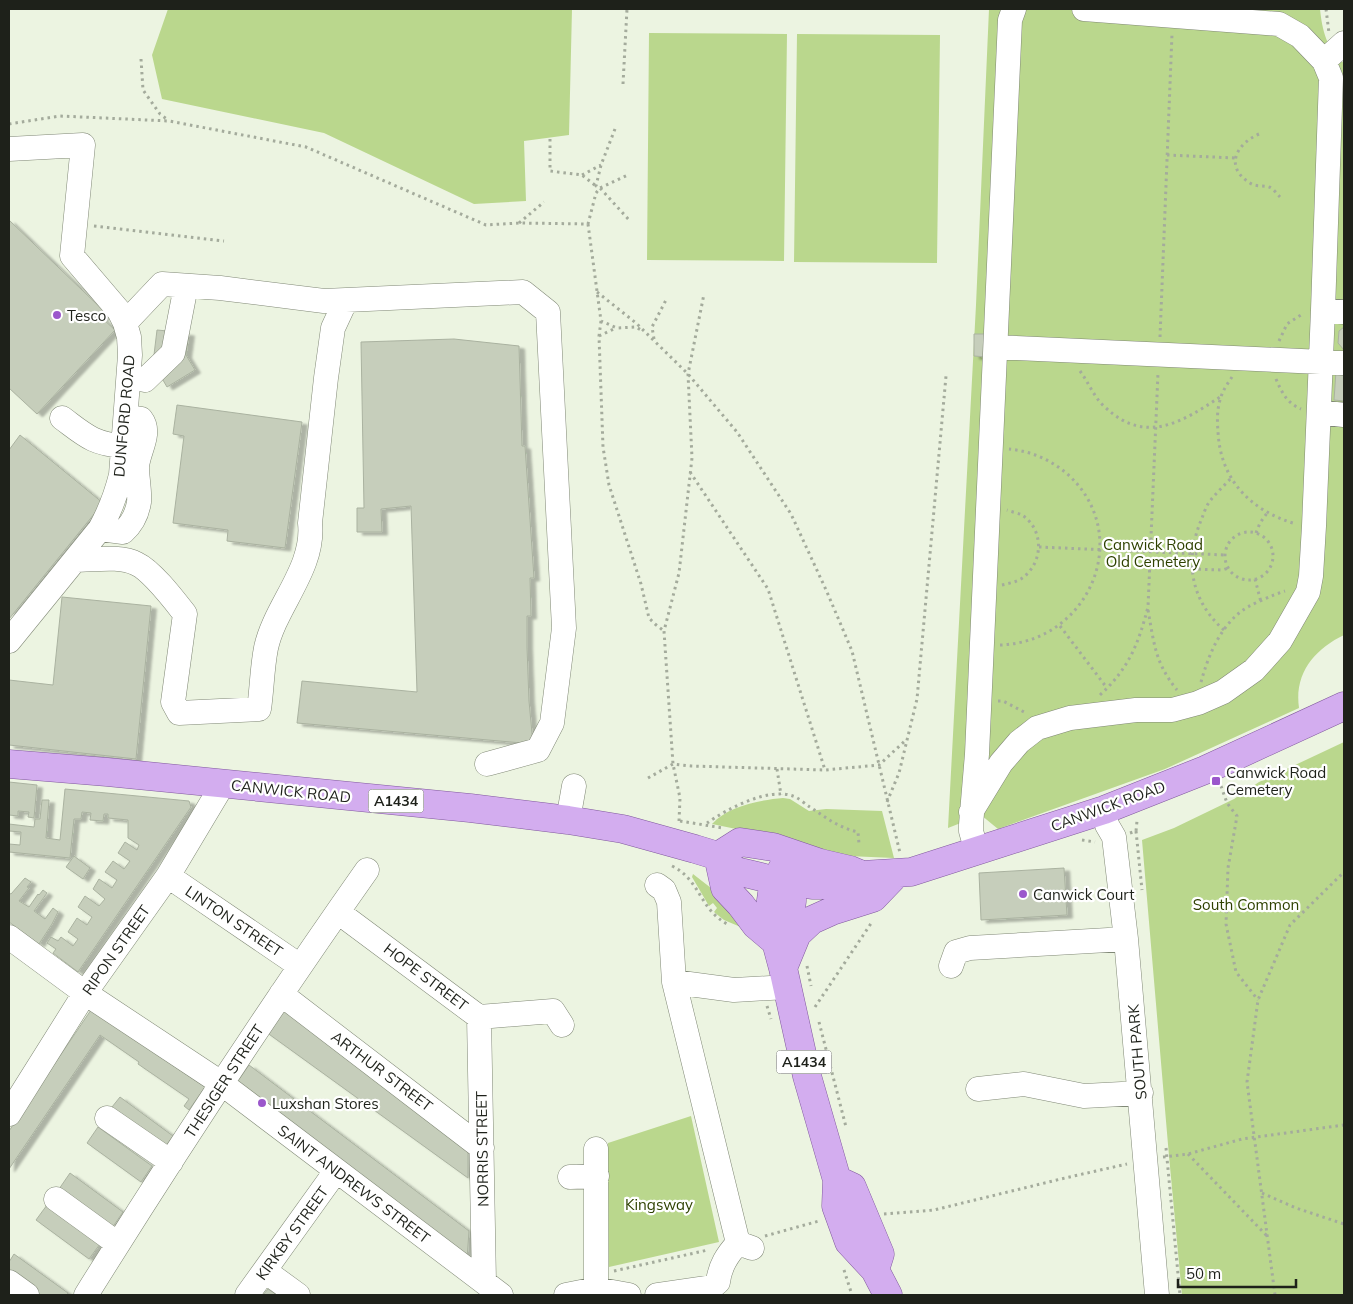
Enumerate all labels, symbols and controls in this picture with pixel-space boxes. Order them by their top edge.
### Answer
place label: Tesco [67,306,106,325]
marker: Tesco [51,309,63,321]
street label: DUNFORD ROAD [109,354,139,478]
park label: Canwick Road Old Cemetery [1103,535,1203,571]
place label: Canwick Road Cemetery [1226,763,1326,799]
street label: CANWICK ROAD [230,775,352,807]
marker: Canwick Road Cemetery [1210,775,1222,787]
street label: CANWICK ROAD [1048,776,1168,836]
road number: A1434 [368,789,424,812]
street label: LINTON STREET [182,881,286,961]
place label: Canwick Court [1033,885,1134,904]
marker: Canwick Court [1017,888,1029,900]
park label: South Common [1193,895,1299,914]
street label: RIPON STREET [78,901,154,999]
street label: HOPE STREET [380,939,472,1015]
street label: SOUTH PARK [1123,1003,1151,1101]
street label: THESIGER STREET [180,1021,268,1141]
street label: ARTHUR STREET [328,1027,436,1115]
road number: A1434 [776,1050,832,1074]
street label: NORRIS STREET [471,1091,493,1207]
place label: Luxshan Stores [272,1094,379,1113]
marker: Luxshan Stores [256,1097,268,1109]
street label: SAINT ANDREWS STREET [274,1121,434,1247]
street label: KIRKBY STREET [252,1182,332,1284]
park label: Kingsway [625,1195,693,1214]
scale bar [1178,1256,1296,1288]
text: 50 m [1186,1264,1221,1283]

